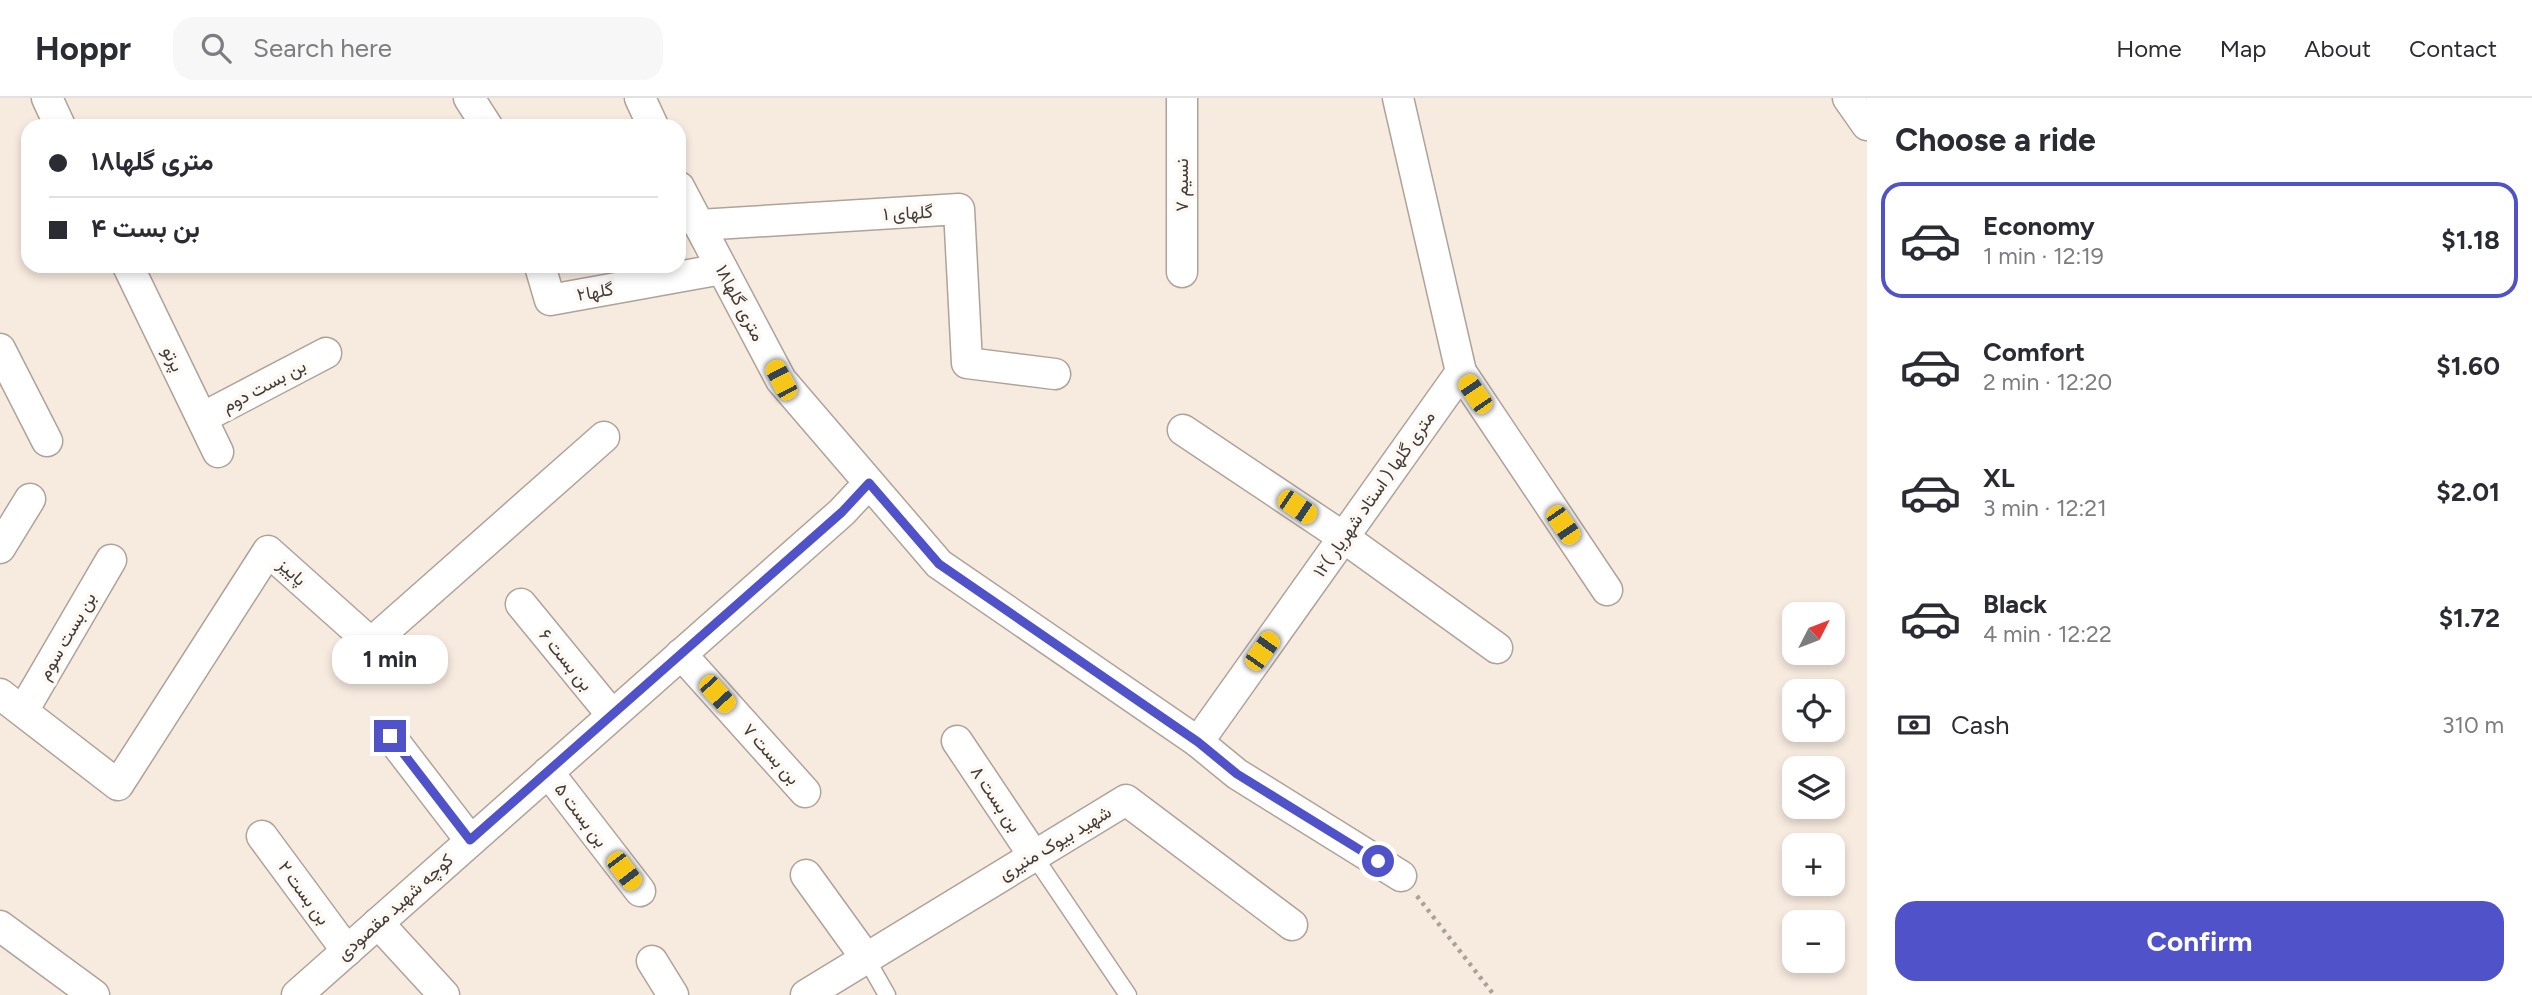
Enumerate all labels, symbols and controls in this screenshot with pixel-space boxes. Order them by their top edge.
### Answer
search box [173,17,663,80]
text: Hoppr [35,29,131,68]
icon: search [197,29,235,67]
text: Search here [253,32,392,64]
text: Home [2116,34,2182,63]
text: Map [2220,34,2266,63]
text: About [2304,34,2371,63]
text: Contact [2409,34,2497,63]
text: Choose a ride [1895,121,2096,159]
text: ۱۸متری گلها [91,145,214,177]
street label: نسیم ۷ [1171,158,1194,212]
street label: گلهای ۱ [883,201,933,225]
icon: car [1899,209,1962,272]
text: Economy [1983,210,2095,242]
text: بن بست ۴ [91,212,200,244]
text: $1.18 [2441,224,2500,256]
text: 1 min · 12:19 [1983,242,2104,270]
street label: ۱۸متری گلها [711,261,769,345]
street label: گلها۲ [575,278,615,306]
icon: car [1899,335,1962,398]
text: Comfort [1983,336,2085,368]
street label: پرتو [157,343,188,376]
text: $1.60 [2436,350,2500,382]
street label: بن بست دوم [218,355,310,418]
car [762,357,801,403]
text: 2 min · 12:20 [1983,368,2112,396]
car [1455,371,1496,417]
street label: ۱۲متری گلها ( استاد شهریار ) [1308,407,1440,581]
icon: car [1899,461,1962,524]
text: XL [1983,462,2015,494]
text: $2.01 [2436,476,2500,508]
car [1274,487,1321,527]
text: 3 min · 12:21 [1983,494,2107,522]
car [1543,502,1584,548]
street label: پاییز [272,553,311,591]
icon: car [1899,587,1962,650]
street label: بن بست سوم [33,588,102,684]
text: Black [1983,588,2047,620]
north arrow [1782,602,1844,665]
map controls [1782,602,1845,973]
text: $1.72 [2439,602,2500,634]
text: 4 min · 12:22 [1983,620,2112,648]
street label: بن بست ۶ [534,625,598,695]
car [1242,628,1283,674]
callout: 1 min [332,634,448,684]
text: 1 min [363,645,417,673]
car [696,671,739,717]
button: locate [1782,679,1845,742]
icon: cash [1895,706,1933,744]
text: Cash [1951,709,2010,741]
text: 310 m [2442,711,2504,739]
street label: بن بست ۷ [738,719,804,789]
route end [374,720,406,752]
button: layers [1782,756,1845,819]
street label: بن بست ۸ [966,762,1026,836]
street label: بن بست ۵ [550,778,612,852]
street label: شهید بیوک منیری [995,801,1115,885]
button: + [1782,833,1845,896]
route start [1362,845,1394,877]
car [603,848,646,894]
street label: کوچه شهید مقصودی [332,849,458,966]
street label: بن بست ۲ [273,857,335,929]
button: Confirm [1895,901,2504,981]
button: − [1782,910,1845,973]

